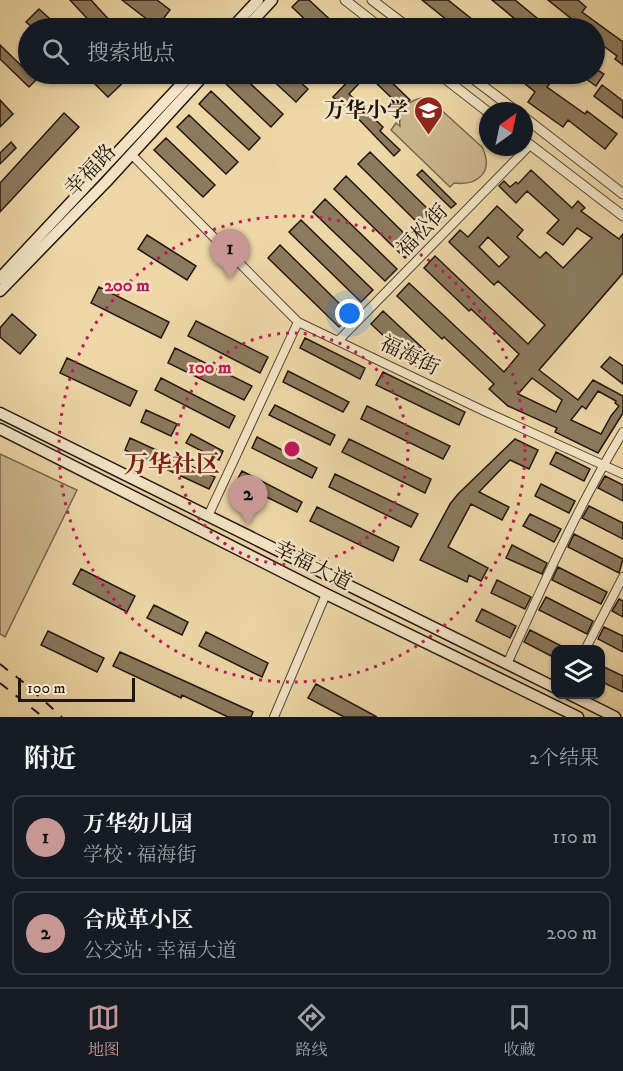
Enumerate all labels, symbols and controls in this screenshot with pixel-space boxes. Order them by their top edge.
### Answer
search box [18,18,605,84]
icon: search [39,35,72,68]
text: 搜索地点 [87,40,175,67]
school or university icon: 万华小学 [413,94,445,136]
place label: 万华小学 [324,98,408,124]
north arrow [479,102,533,156]
street label: 幸福路 [59,139,122,202]
street label: 福松街 [391,199,454,262]
pin: 1 [210,230,250,279]
text: 200 m [104,275,150,297]
your location [335,299,364,328]
street label: 福海街 [376,330,444,381]
text: 100 m [188,357,232,379]
centre of rings [282,439,302,459]
district label: 万华社区 [124,450,220,480]
pin: 2 [228,476,268,525]
street label: 幸福大道 [269,535,356,597]
map controls [551,645,605,699]
button: layers [551,645,605,699]
scale bar [18,675,135,702]
text: 100 m [27,678,66,698]
text: 附近 [24,743,76,776]
text: 2个结果 [529,746,599,771]
text: 万华幼儿园 [83,811,193,838]
text: 1 [42,825,49,850]
text: 110 m [552,825,597,850]
text: 学校 · 福海街 [83,843,196,868]
text: 合成革小区 [83,907,193,934]
text: 2 [41,921,50,946]
text: 200 m [546,921,597,946]
text: 公交站 · 幸福大道 [83,939,236,964]
tab: 地图 [87,1001,120,1060]
tab: 路线 [295,1001,328,1060]
tab: 收藏 [503,1001,536,1060]

